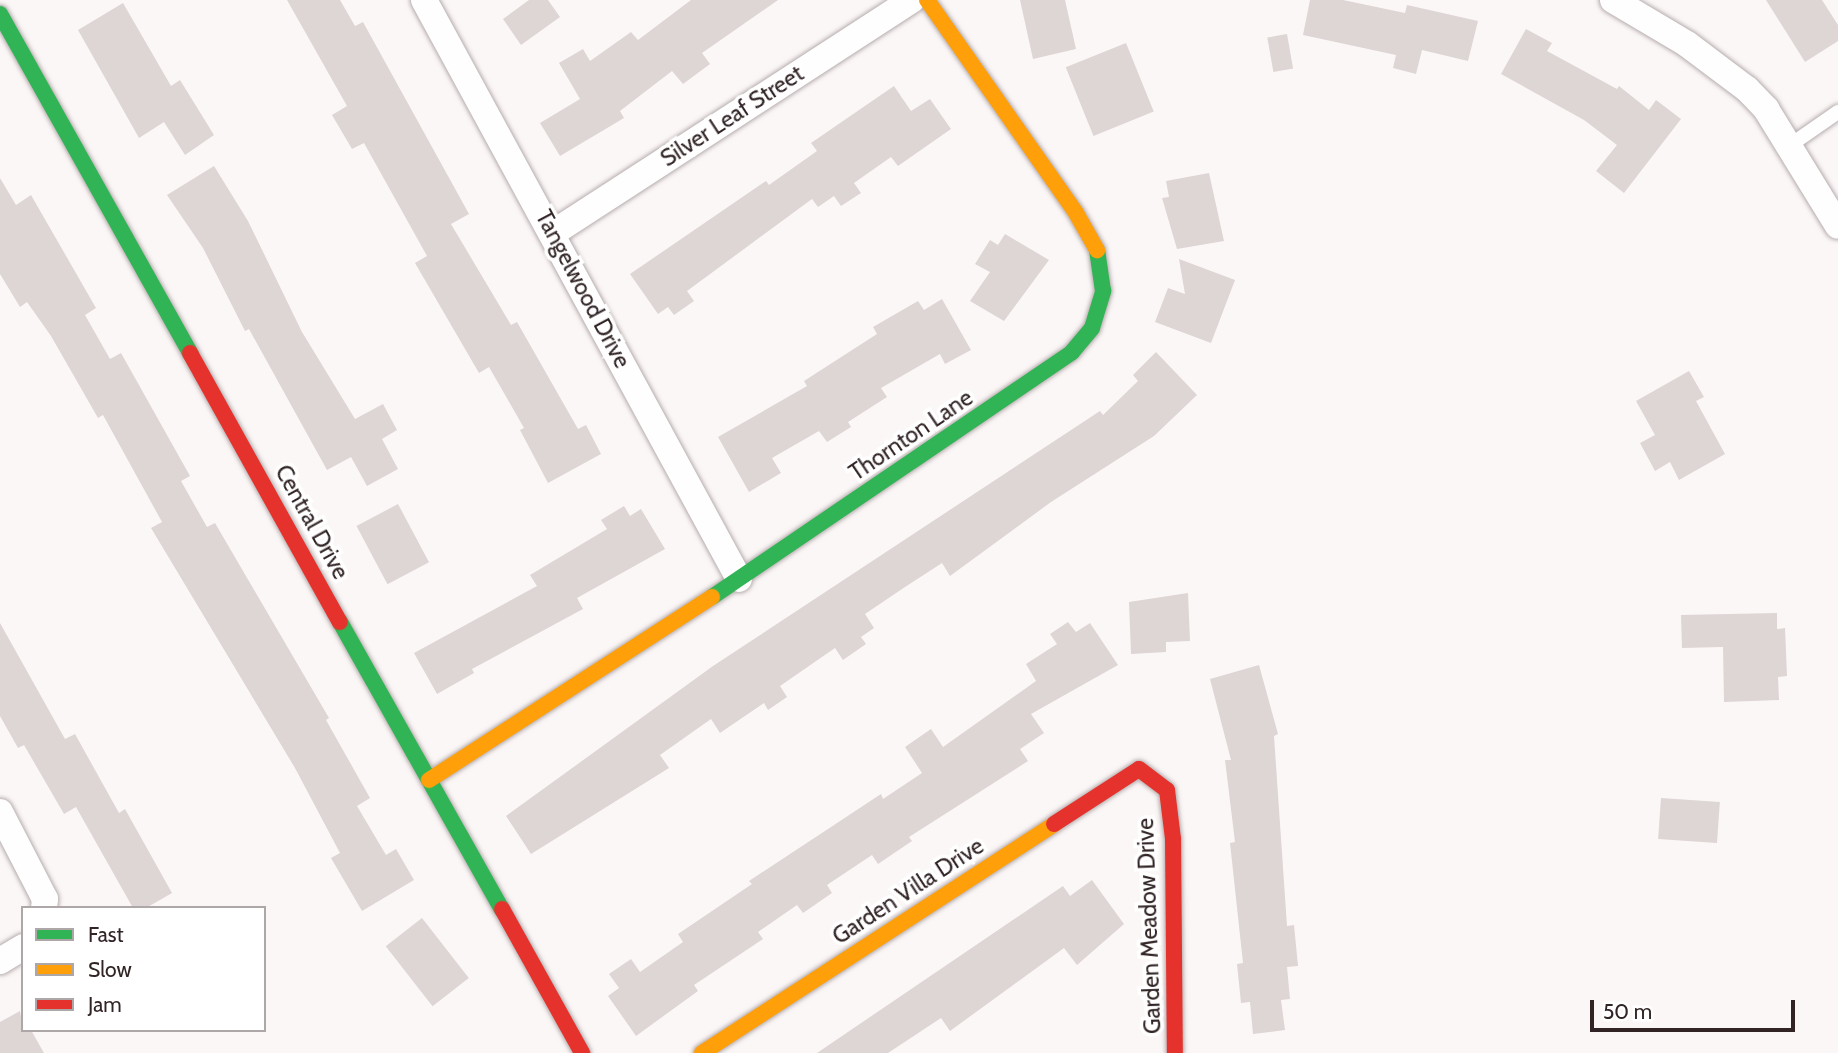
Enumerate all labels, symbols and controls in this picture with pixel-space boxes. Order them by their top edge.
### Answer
street label: Silver Leaf Street [655,60,809,172]
street label: Tangelwood Drive [530,205,636,373]
street label: Thornton Lane [844,384,978,486]
street label: Central Drive [269,460,355,584]
street label: Garden Meadow Drive [1131,818,1167,1034]
street label: Garden Villa Drive [827,832,989,950]
legend [21,906,266,1032]
text: Fast [88,922,124,947]
text: Slow [88,957,132,982]
scale bar [1593,986,1798,1030]
text: Jam [88,992,122,1017]
text: 50 m [1603,999,1652,1024]

